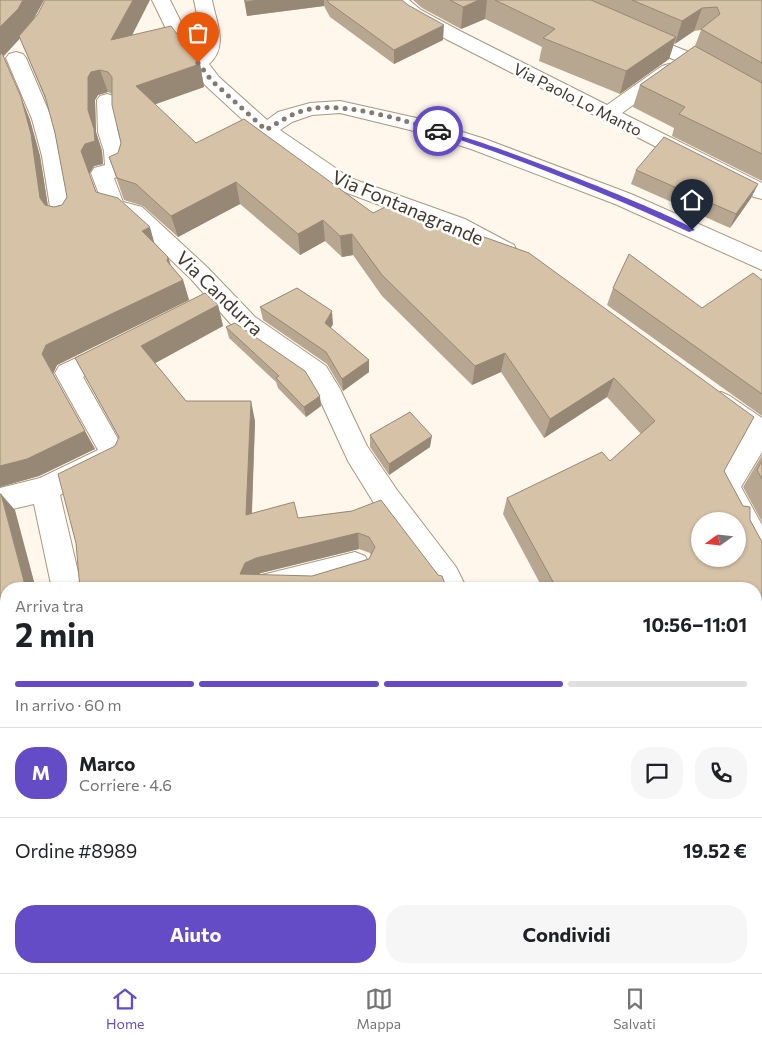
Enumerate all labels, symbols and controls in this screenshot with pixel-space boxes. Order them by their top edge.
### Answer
pin [177,12,219,63]
icon: bag [184,19,212,47]
street label: Via Paolo Lo Manto [511,58,645,140]
courier [413,106,463,156]
icon: car [424,117,452,145]
street label: Via Fontanagrande [329,165,487,249]
pin [671,179,713,230]
icon: home [678,186,706,214]
street label: Via Candurra [172,246,268,340]
north arrow [691,512,746,568]
map controls [691,512,746,567]
text: Arriva tra [15,596,84,615]
text: 10:56–11:01 [643,613,747,636]
text: 2 min [15,614,95,654]
text: In arrivo · 60 m [15,695,122,714]
button: chat [631,747,683,799]
button: phone [695,747,747,799]
text: Marco [79,752,135,775]
text: M [32,761,50,784]
text: Corriere · 4.6 [79,775,172,794]
text: Ordine #8989 [15,839,137,862]
text: 19.52 € [683,839,747,862]
button: Aiuto [15,905,376,963]
button: Condividi [386,905,747,963]
tab: Home [106,985,145,1032]
tab: Mappa [357,985,401,1032]
tab: Salvati [613,985,656,1032]

